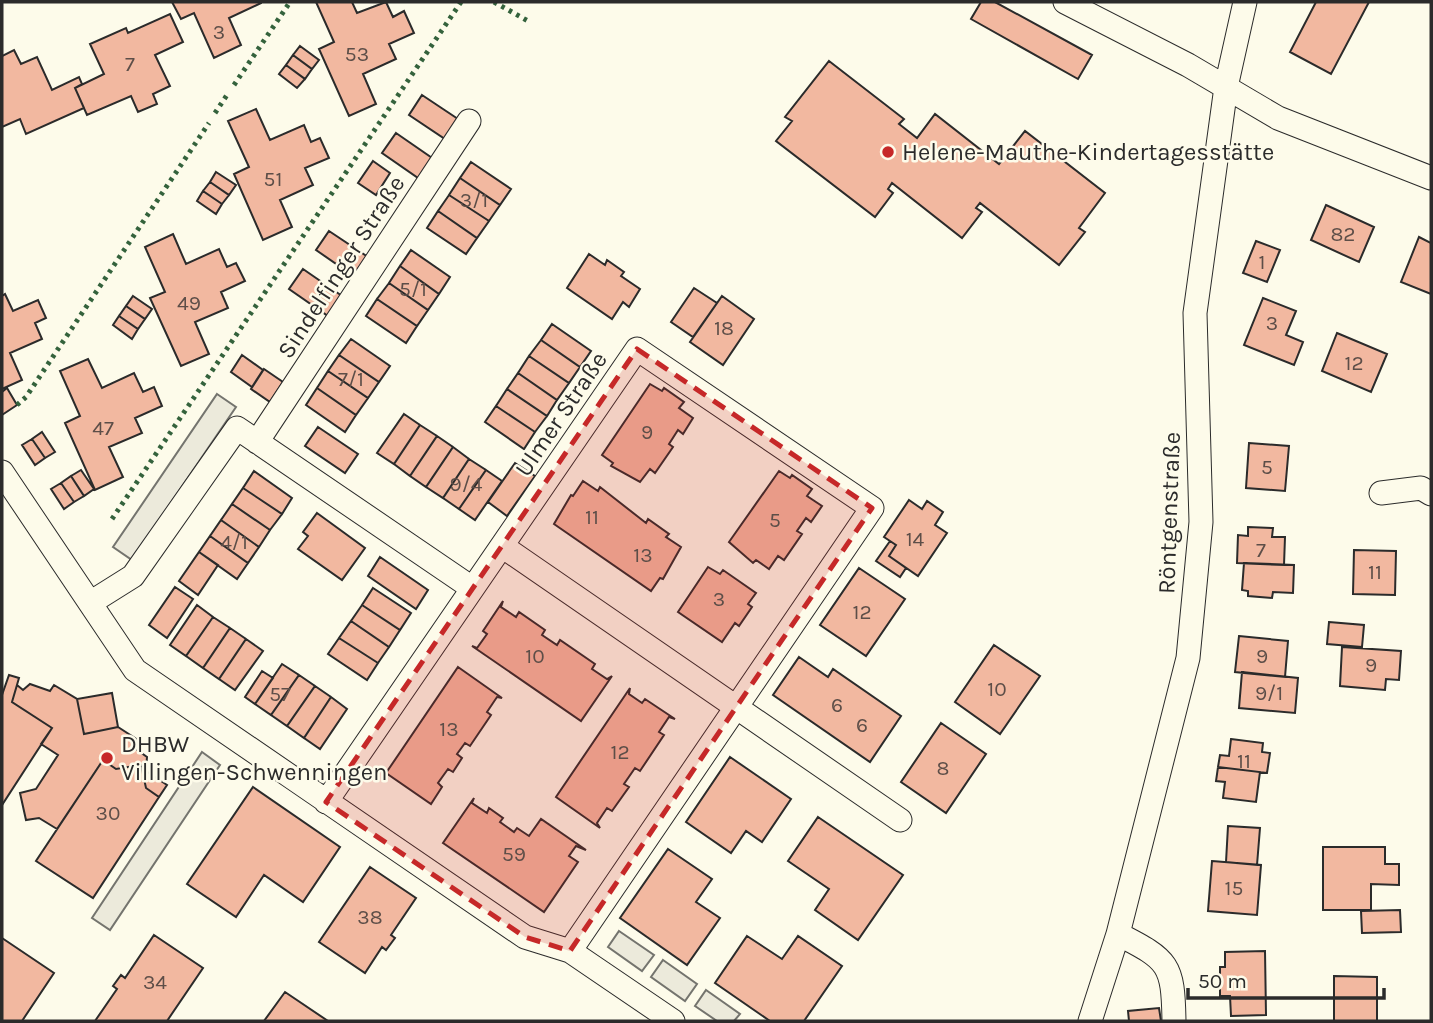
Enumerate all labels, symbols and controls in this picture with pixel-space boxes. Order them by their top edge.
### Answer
house number: 3 [213,20,225,44]
house number: 53 [345,42,369,66]
house number: 7 [125,52,135,76]
place label: Helene-Mauthe-Kindertagesstätte [902,138,1274,166]
marker: Helene-Mauthe-Kindertagesstätte [880,144,896,160]
house number: 51 [264,167,282,191]
street label: Sindelfinger Straße [272,170,410,364]
house number: 3/1 [460,188,488,212]
house number: 82 [1330,222,1356,246]
house number: 1 [1259,250,1265,274]
house number: 5/1 [399,277,427,301]
house number: 49 [177,291,201,315]
house number: 3 [1266,311,1278,335]
house number: 18 [714,316,734,340]
street label: Ulmer Straße [509,346,613,482]
house number: 12 [1344,351,1364,375]
house number: 7/1 [338,367,364,391]
house number: 47 [92,416,114,440]
house number: 9 [641,420,653,444]
street label: Röntgenstraße [1152,431,1186,595]
house number: 5 [1261,455,1273,479]
house number: 9/4 [450,472,483,496]
house number: 11 [585,505,599,529]
house number: 5 [769,508,781,532]
house number: 14 [906,527,925,551]
house number: 4/1 [220,530,248,554]
house number: 7 [1256,538,1266,562]
house number: 13 [633,543,653,567]
house number: 11 [1368,560,1382,584]
house number: 3 [713,587,725,611]
house number: 12 [852,600,872,624]
house number: 10 [525,644,545,668]
house number: 9 [1256,644,1268,668]
house number: 9 [1365,653,1377,677]
house number: 10 [987,677,1007,701]
house number: 9/1 [1255,681,1283,705]
house number: 57 [269,682,291,706]
house number: 6 [831,693,843,717]
house number: 6 [856,713,868,737]
house number: 13 [439,717,459,741]
place label: DHBW Villingen-Schwenningen [121,730,388,786]
house number: 12 [610,740,630,764]
house number: 11 [1237,749,1251,773]
marker: DHBW Villingen-Schwenningen [99,750,115,766]
house number: 8 [937,756,949,780]
house number: 30 [96,801,120,825]
house number: 59 [502,842,526,866]
house number: 15 [1225,876,1243,900]
house number: 38 [357,905,383,929]
scale bar [1188,956,1384,1000]
text: 50 m [1198,969,1247,993]
house number: 34 [143,970,167,994]

